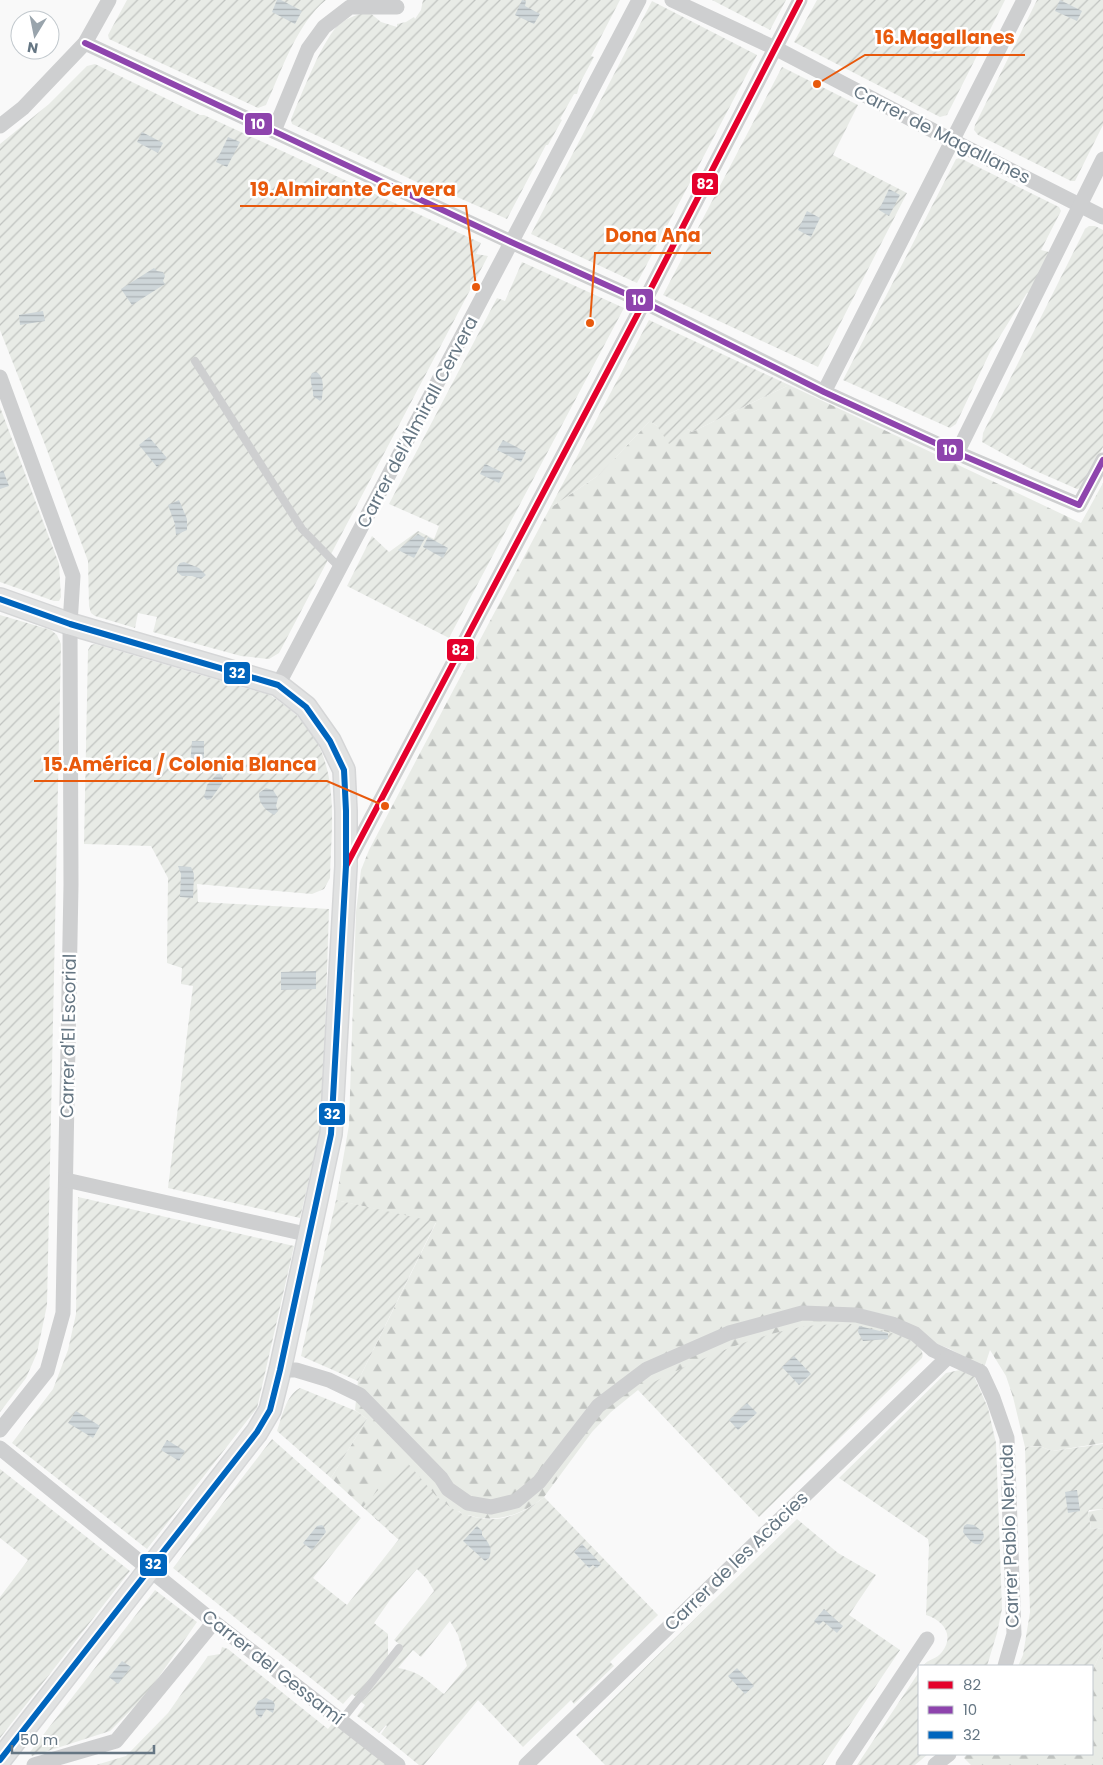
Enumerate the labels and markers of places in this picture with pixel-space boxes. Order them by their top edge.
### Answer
callout: 16.Magallanes [865,21,1025,55]
callout: 19.Almirante Cervera [240,172,466,206]
callout: Dona Ana [595,219,711,253]
callout: 15.América / Colonia Blanca [34,747,327,781]

